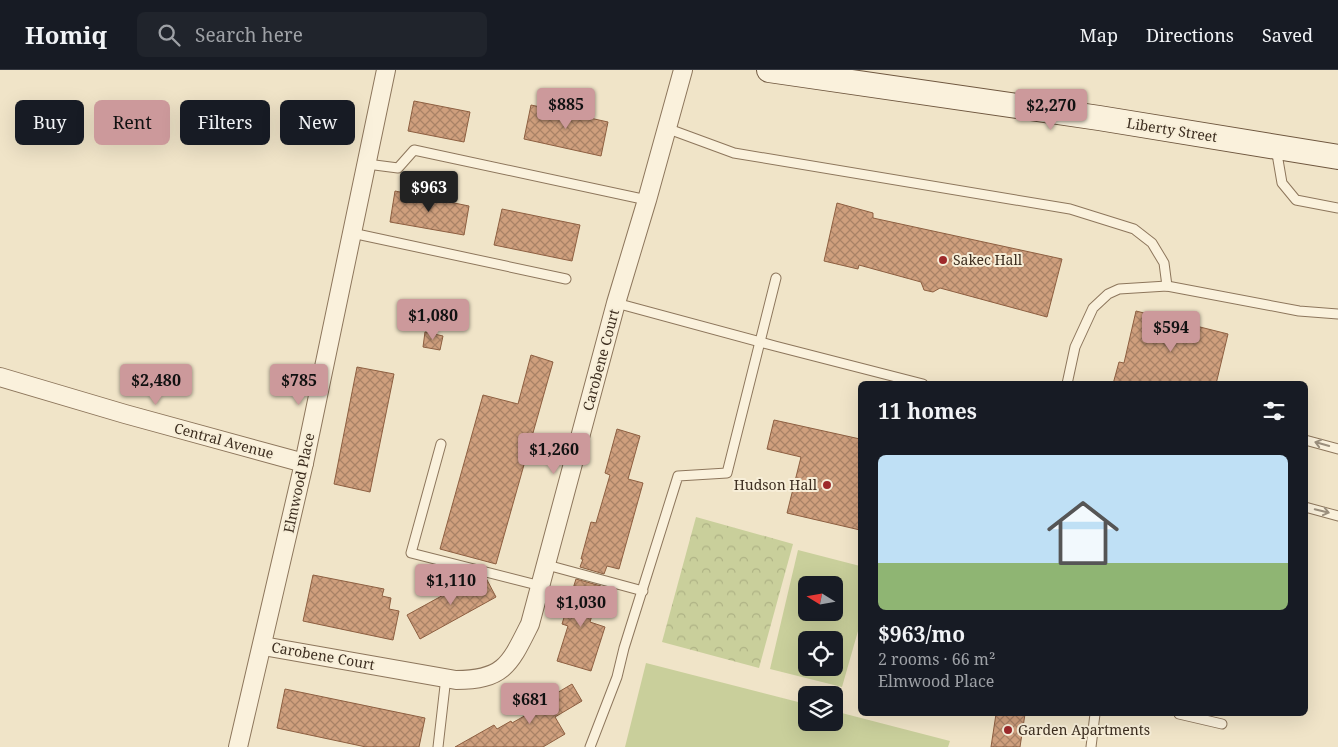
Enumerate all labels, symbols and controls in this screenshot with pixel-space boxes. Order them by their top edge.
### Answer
search box [137,12,487,57]
text: Homiq [25,18,107,51]
icon: search [155,21,183,49]
text: Search here [195,22,303,48]
text: Map [1080,23,1118,47]
text: Directions [1146,23,1234,47]
text: Saved [1262,23,1313,47]
pin: $885 [536,88,596,130]
pin: $2,270 [1010,88,1092,131]
text: $885 [548,93,584,115]
text: $2,270 [1026,94,1076,116]
chip: Buy [15,100,84,145]
chip: Rent [94,100,170,145]
chip: Filters [180,100,270,145]
chip: New [280,100,355,145]
street label: Liberty Street [1125,113,1219,146]
pin: $963 [399,170,459,213]
text: $963 [411,176,447,198]
place label: Sakec Hall [953,250,1023,269]
marker: Sakec Hall [937,254,949,266]
pin: $1,080 [392,298,474,341]
text: $1,080 [408,304,458,326]
street label: Carobene Court [578,307,623,413]
pin: $594 [1141,310,1201,353]
text: $594 [1153,316,1189,338]
pin: $2,480 [115,364,197,406]
pin: $785 [269,364,329,406]
text: $2,480 [131,369,181,391]
text: $785 [281,369,317,391]
text: 11 homes [878,397,977,425]
icon: filters [1260,397,1288,425]
street label: Central Avenue [172,418,276,463]
street label: Elmwood Place [279,431,318,535]
pin: $1,260 [513,432,595,475]
text: $1,260 [529,438,579,460]
one-way arrow [1314,439,1330,449]
place label: Hudson Hall [734,475,818,494]
marker: Hudson Hall [821,479,833,491]
icon: home [1038,488,1128,578]
one-way arrow [1313,507,1329,517]
pin: $1,110 [410,564,492,606]
text: $1,110 [426,569,476,591]
north arrow [798,576,842,621]
map controls [798,576,843,731]
pin: $1,030 [540,586,622,628]
text: $1,030 [556,591,606,613]
text: $963/mo [878,620,965,648]
button: locate [798,631,843,676]
street label: Carobene Court [270,637,376,674]
text: 2 rooms · 66 m² [878,648,995,670]
text: Elmwood Place [878,670,994,692]
pin: $681 [500,682,560,725]
button: layers [798,686,843,731]
text: $681 [512,688,548,710]
place label: Garden Apartments [1018,720,1150,739]
marker: Garden Apartments [1002,724,1014,736]

